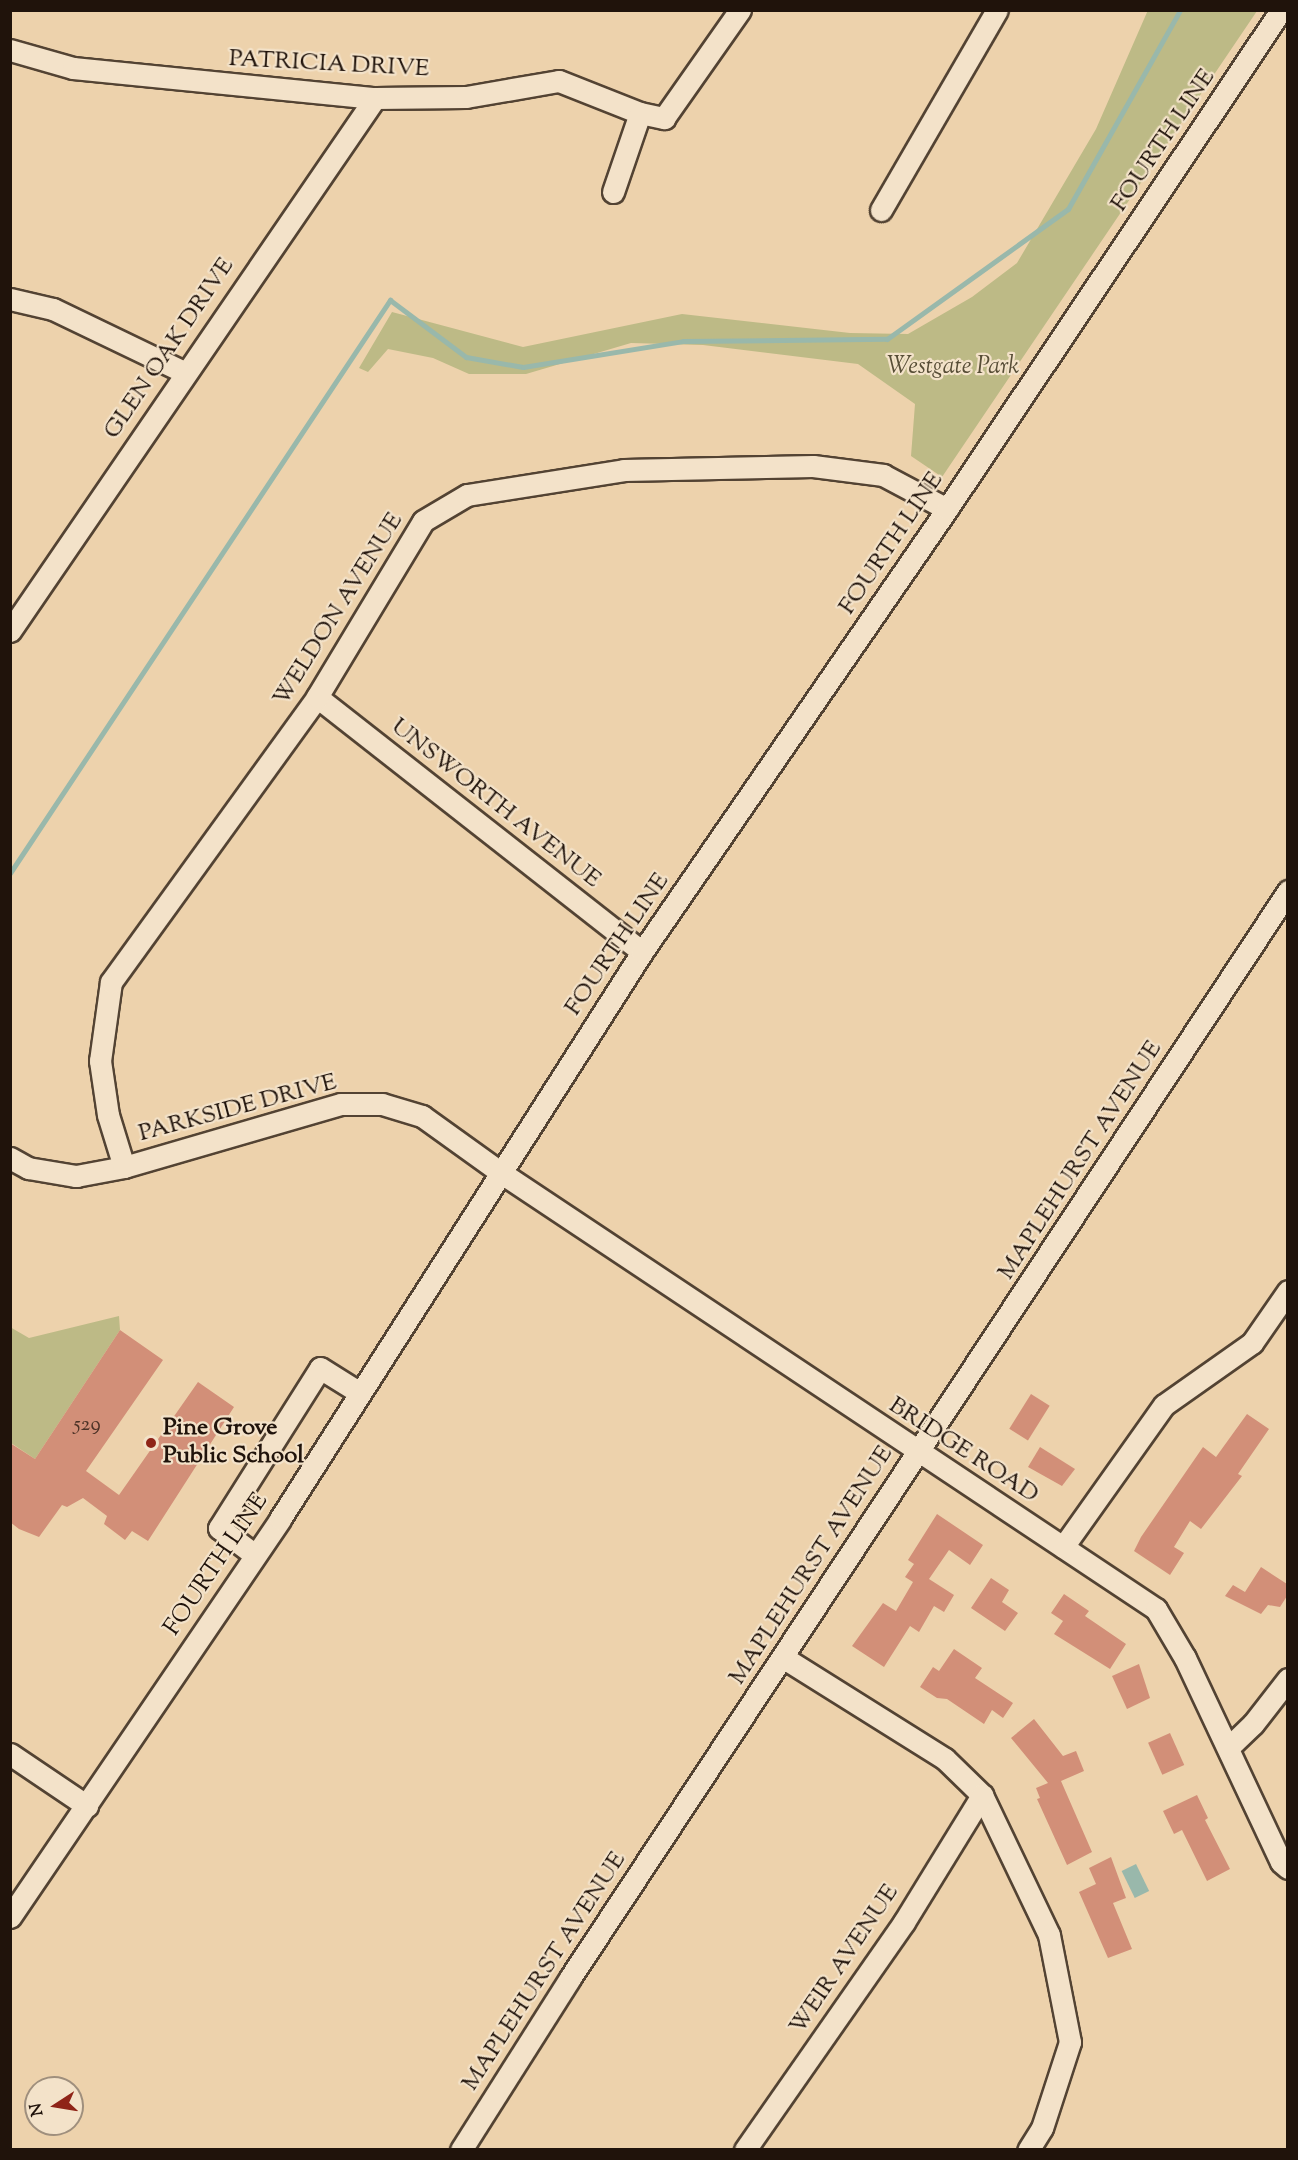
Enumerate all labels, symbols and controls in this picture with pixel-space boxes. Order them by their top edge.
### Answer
street label: PATRICIA DRIVE [228,45,430,85]
street label: FOURTH LINE [1106,64,1222,218]
street label: GLEN OAK DRIVE [99,253,241,445]
park label: Westgate Park [887,354,1019,382]
street label: FOURTH LINE [834,467,950,621]
street label: WELDON AVENUE [268,508,410,712]
street label: UNSWORTH AVENUE [384,713,606,895]
street label: FOURTH LINE [560,868,676,1022]
street label: MAPLEHURST AVENUE [993,1036,1169,1286]
street label: PARKSIDE DRIVE [136,1069,340,1149]
street label: BRIDGE ROAD [883,1392,1043,1510]
house number: 529 [73,1412,101,1438]
place label: Pine Grove Public School [163,1415,304,1471]
marker: Pine Grove Public School [144,1436,158,1450]
street label: MAPLEHURST AVENUE [724,1441,900,1691]
street label: FOURTH LINE [159,1488,275,1642]
street label: MAPLEHURST AVENUE [457,1847,633,2097]
street label: WEIR AVENUE [784,1880,906,2040]
north arrow [24,2076,84,2136]
text: N [25,2101,50,2118]

